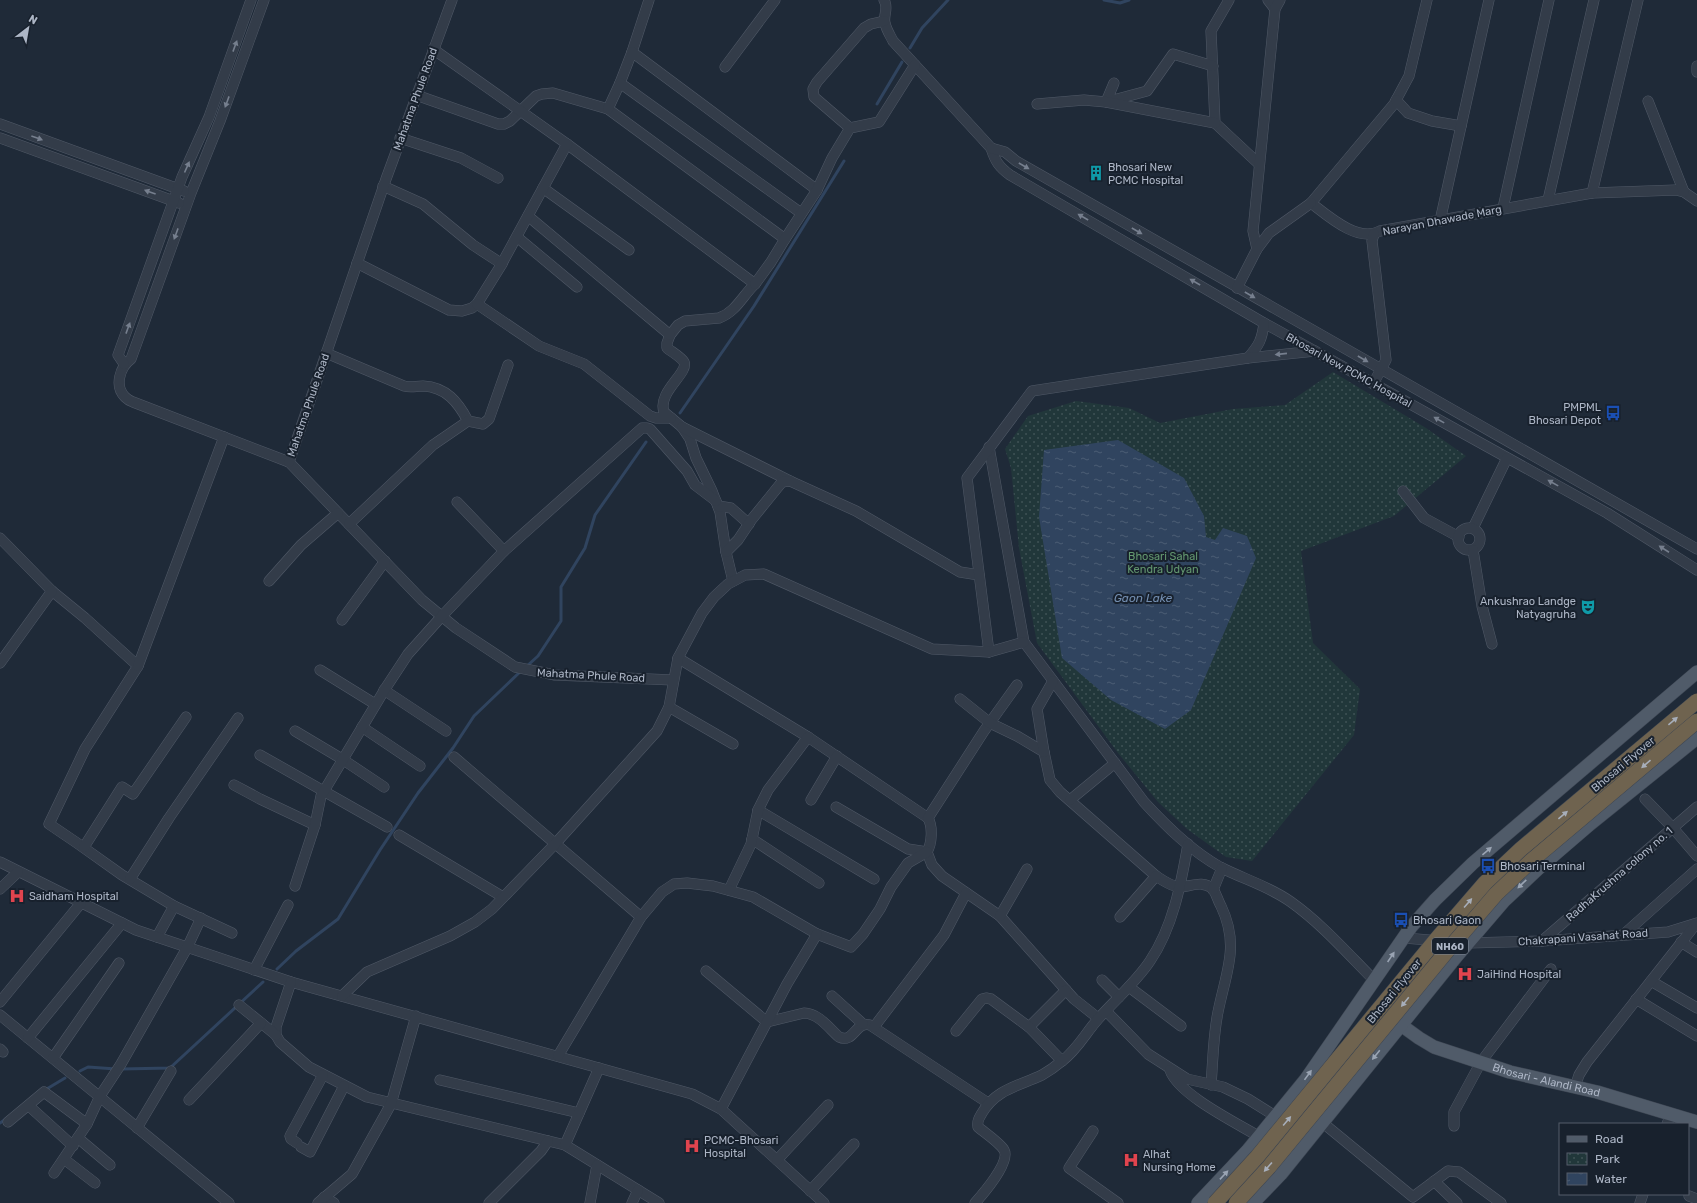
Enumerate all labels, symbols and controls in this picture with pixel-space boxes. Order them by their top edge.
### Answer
north arrow [8,8,48,48]
text: N [26,12,40,28]
one-way arrow [232,39,238,51]
street label: Mahatma Phule Road [391,46,440,152]
one-way arrow [224,97,230,109]
one-way arrow [31,135,43,141]
one-way arrow [184,161,190,172]
place label: Bhosari New PCMC Hospital [1108,161,1183,187]
one-way arrow [1018,162,1030,169]
building icon: Bhosari New PCMC Hospital [1087,164,1105,182]
one-way arrow [143,189,155,195]
street label: Narayan Dhawade Marg [1381,203,1503,238]
one-way arrow [1077,214,1089,221]
one-way arrow [1131,227,1143,234]
one-way arrow [173,229,179,241]
one-way arrow [1189,279,1201,286]
one-way arrow [1244,292,1256,299]
one-way arrow [125,322,131,334]
street label: Bhosari New PCMC Hospital [1284,330,1414,410]
one-way arrow [1275,351,1287,357]
street label: Mahatma Phule Road [285,352,332,459]
one-way arrow [1357,356,1369,363]
place label: PMPML Bhosari Depot [1529,401,1602,427]
bus stop icon: PMPML Bhosari Depot [1604,404,1622,422]
one-way arrow [1433,417,1445,423]
one-way arrow [1547,479,1558,486]
one-way arrow [1658,546,1670,553]
park label: Bhosari Sahal Kendra Udyan [1127,550,1199,576]
water label: Gaon Lake [1114,591,1173,605]
place label: Ankushrao Landge Natyagruha [1480,595,1576,621]
theatre icon: Ankushrao Landge Natyagruha [1579,598,1597,616]
street label: Mahatma Phule Road [537,666,645,685]
one-way arrow [1668,717,1678,726]
street label: Bhosari Flyover [1589,734,1658,795]
one-way arrow [1641,760,1651,769]
one-way arrow [1558,810,1569,819]
street label: RadhaKrushna colony no. 1 [1563,824,1675,924]
one-way arrow [1481,846,1492,855]
bus stop icon: Bhosari Terminal [1479,857,1497,875]
place label: Bhosari Terminal [1500,860,1585,873]
one-way arrow [1517,879,1527,889]
hospital icon: Saidham Hospital [8,887,26,905]
place label: Saidham Hospital [29,890,118,903]
one-way arrow [1463,898,1472,907]
bus stop icon: Bhosari Gaon [1392,911,1410,929]
place label: Bhosari Gaon [1413,914,1481,927]
street label: Chakrapani Vasahat Road [1518,926,1649,949]
road number: NH60 [1432,938,1468,954]
one-way arrow [1387,952,1395,963]
street label: Bhosari Flyover [1365,956,1425,1026]
hospital icon: JaiHind Hospital [1456,965,1474,983]
place label: JaiHind Hospital [1477,968,1561,981]
one-way arrow [1400,997,1409,1008]
one-way arrow [1372,1050,1381,1061]
street label: Bhosari - Alandi Road [1491,1061,1601,1100]
one-way arrow [1304,1070,1312,1081]
one-way arrow [1282,1116,1291,1127]
legend [1559,1123,1689,1195]
text: Road [1595,1132,1623,1146]
place label: PCMC-Bhosari Hospital [704,1134,778,1160]
hospital icon: PCMC-Bhosari Hospital [683,1137,701,1155]
place label: Alhat Nursing Home [1143,1148,1216,1174]
hospital icon: Alhat Nursing Home [1122,1151,1140,1169]
text: Park [1595,1152,1621,1166]
one-way arrow [1264,1162,1273,1173]
one-way arrow [1220,1170,1229,1180]
text: Water [1595,1172,1627,1186]

